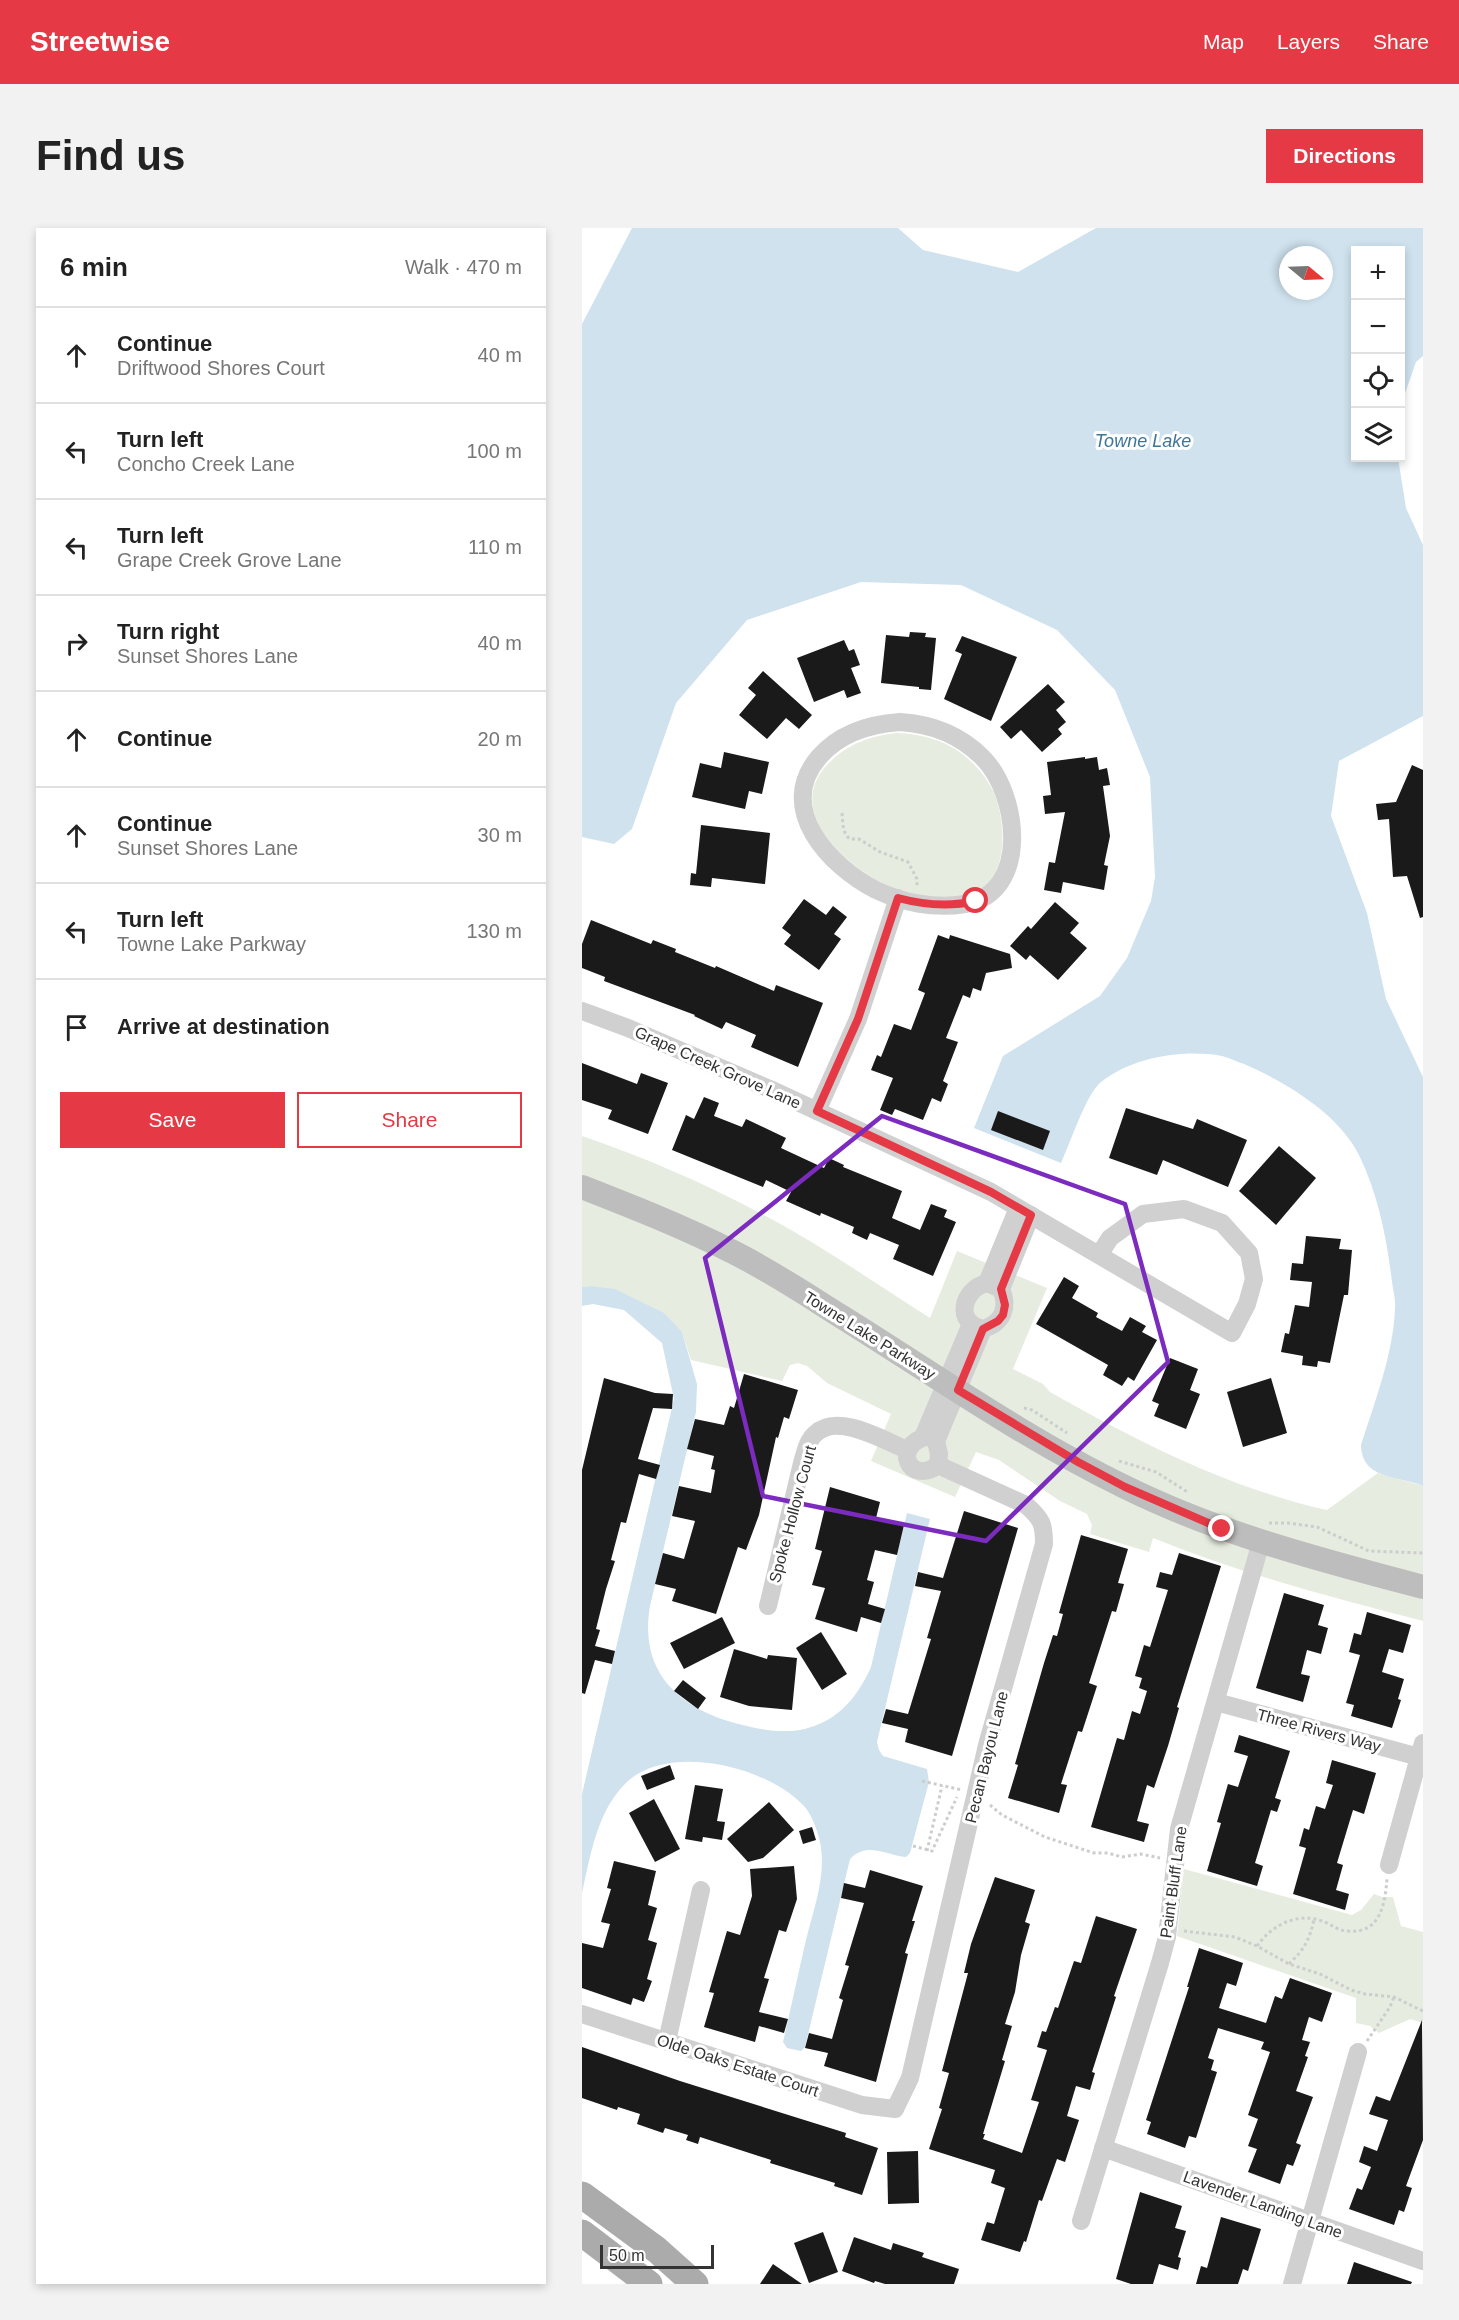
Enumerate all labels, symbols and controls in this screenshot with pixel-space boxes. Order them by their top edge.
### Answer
text: Streetwise [30,26,170,57]
text: Map [1203,30,1244,53]
text: Layers [1277,30,1340,53]
text: Share [1373,30,1429,53]
button: Directions [1266,129,1423,183]
text: Find us [36,132,185,179]
north arrow [1279,246,1333,300]
map controls [1351,246,1405,462]
button: + [1351,246,1405,300]
text: 6 min [60,252,128,282]
text: Walk · 470 m [405,256,522,278]
button: − [1351,300,1405,354]
text: Continue [117,331,212,356]
icon: ahead [60,339,93,372]
text: 40 m [478,344,522,366]
button: locate [1351,354,1405,408]
text: Driftwood Shores Court [117,357,325,379]
button: layers [1351,408,1405,462]
text: Turn left [117,427,203,452]
water label: Towne Lake [1095,431,1191,451]
icon: left [60,435,93,468]
text: 100 m [466,440,522,462]
text: Concho Creek Lane [117,453,295,475]
text: Turn left [117,523,203,548]
icon: left [60,531,93,564]
text: 110 m [468,536,522,558]
text: Grape Creek Grove Lane [117,549,342,571]
text: Turn right [117,619,219,644]
icon: right [60,627,93,660]
text: 40 m [478,632,522,654]
text: Sunset Shores Lane [117,645,298,667]
icon: ahead [60,723,93,756]
text: Continue [117,726,212,751]
text: 20 m [478,728,522,750]
text: Continue [117,811,212,836]
icon: ahead [60,819,93,852]
text: 30 m [478,824,522,846]
text: Sunset Shores Lane [117,837,298,859]
route start [962,887,988,913]
text: Turn left [117,907,203,932]
icon: left [60,915,93,948]
text: 130 m [466,920,522,942]
text: Towne Lake Parkway [117,933,306,955]
icon: arrive [60,1011,93,1044]
text: Arrive at destination [117,1014,330,1039]
street label: Grape Creek Grove Lane [632,1023,803,1112]
button: Save [60,1092,285,1148]
button: Share [297,1092,522,1148]
street label: Towne Lake Parkway [801,1288,938,1383]
street label: Spoke Hollow Court [766,1443,819,1585]
route end [1208,1515,1234,1541]
street label: Pecan Bayou Lane [962,1689,1011,1825]
street label: Three Rivers Way [1255,1706,1383,1755]
street label: Paint Bluff Lane [1157,1825,1190,1939]
street label: Olde Oaks Estate Court [655,2031,821,2100]
street label: Lavender Landing Lane [1181,2168,1345,2241]
scale bar [600,2242,714,2270]
text: 50 m [609,2247,645,2264]

